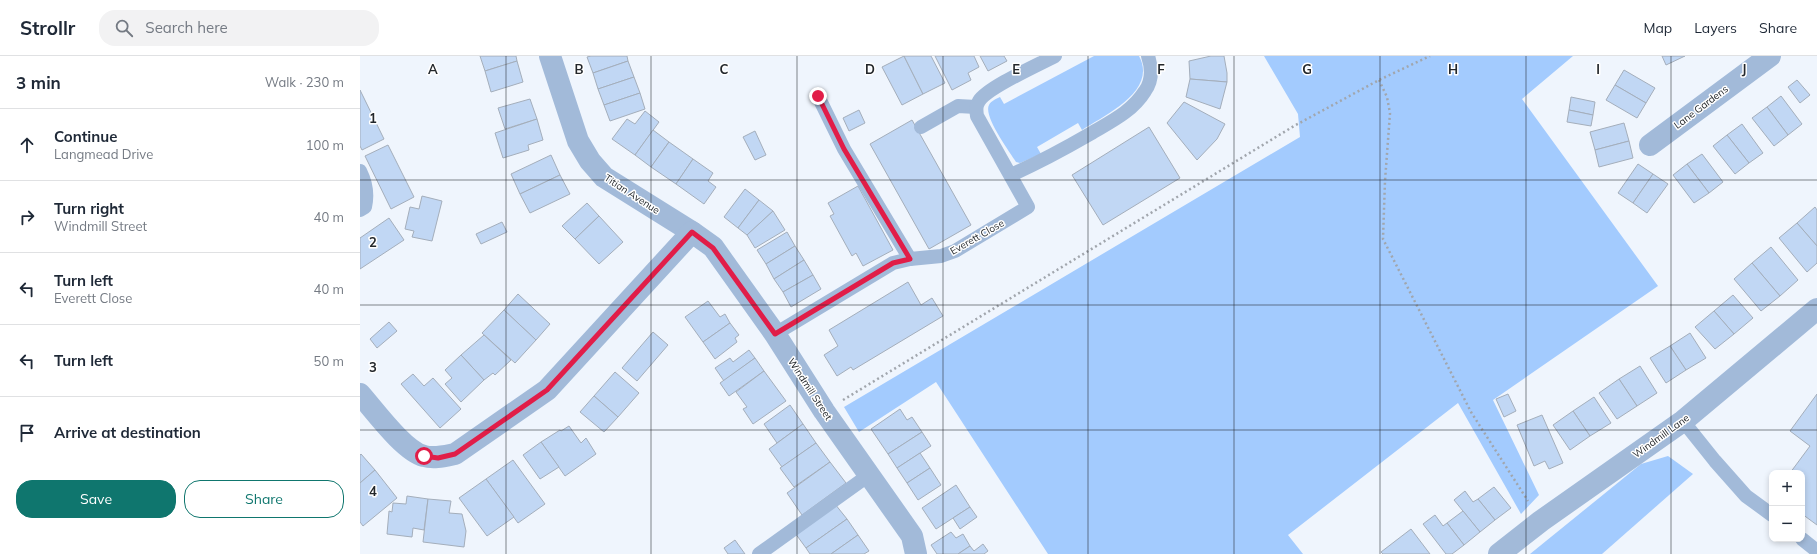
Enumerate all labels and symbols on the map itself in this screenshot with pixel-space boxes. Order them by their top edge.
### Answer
text: A [428,61,438,77]
text: B [575,61,584,77]
text: C [720,61,729,77]
text: D [865,61,875,77]
text: E [1012,61,1020,77]
text: F [1157,61,1165,77]
text: G [1302,61,1312,77]
text: H [1448,61,1458,77]
text: I [1596,61,1600,77]
text: J [1742,61,1746,77]
street label: Lane Gardens [1671,82,1731,132]
route end [809,87,827,105]
text: 1 [369,110,377,126]
street label: Titian Avenue [602,171,662,217]
street label: Everett Close [948,216,1006,258]
text: 2 [369,234,377,250]
street label: Windmill Street [785,355,835,423]
text: 3 [369,359,377,375]
street label: Windmill Lane [1630,411,1692,461]
route start [415,447,433,465]
text: 4 [369,483,377,499]

